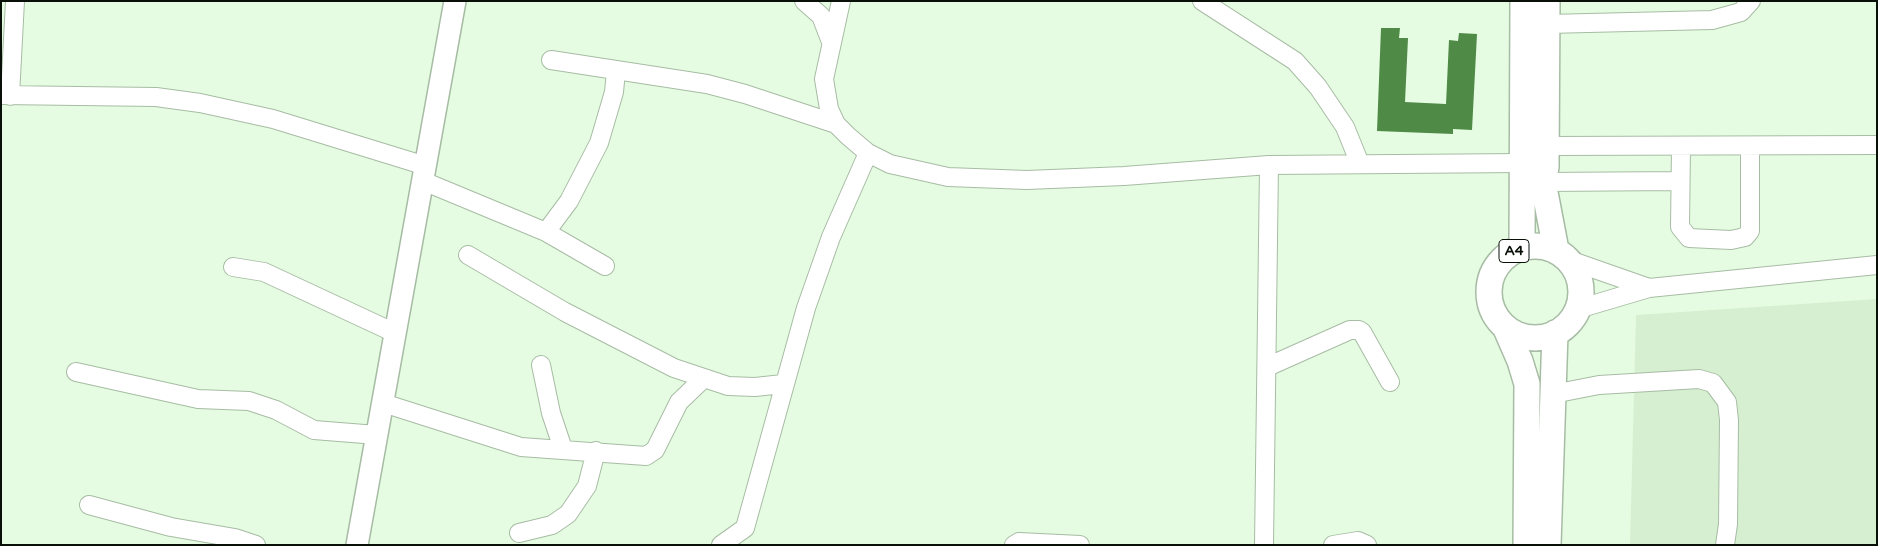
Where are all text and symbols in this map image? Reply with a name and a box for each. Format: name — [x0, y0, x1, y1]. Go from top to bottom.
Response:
road number: A4 — [1499, 240, 1529, 262]

